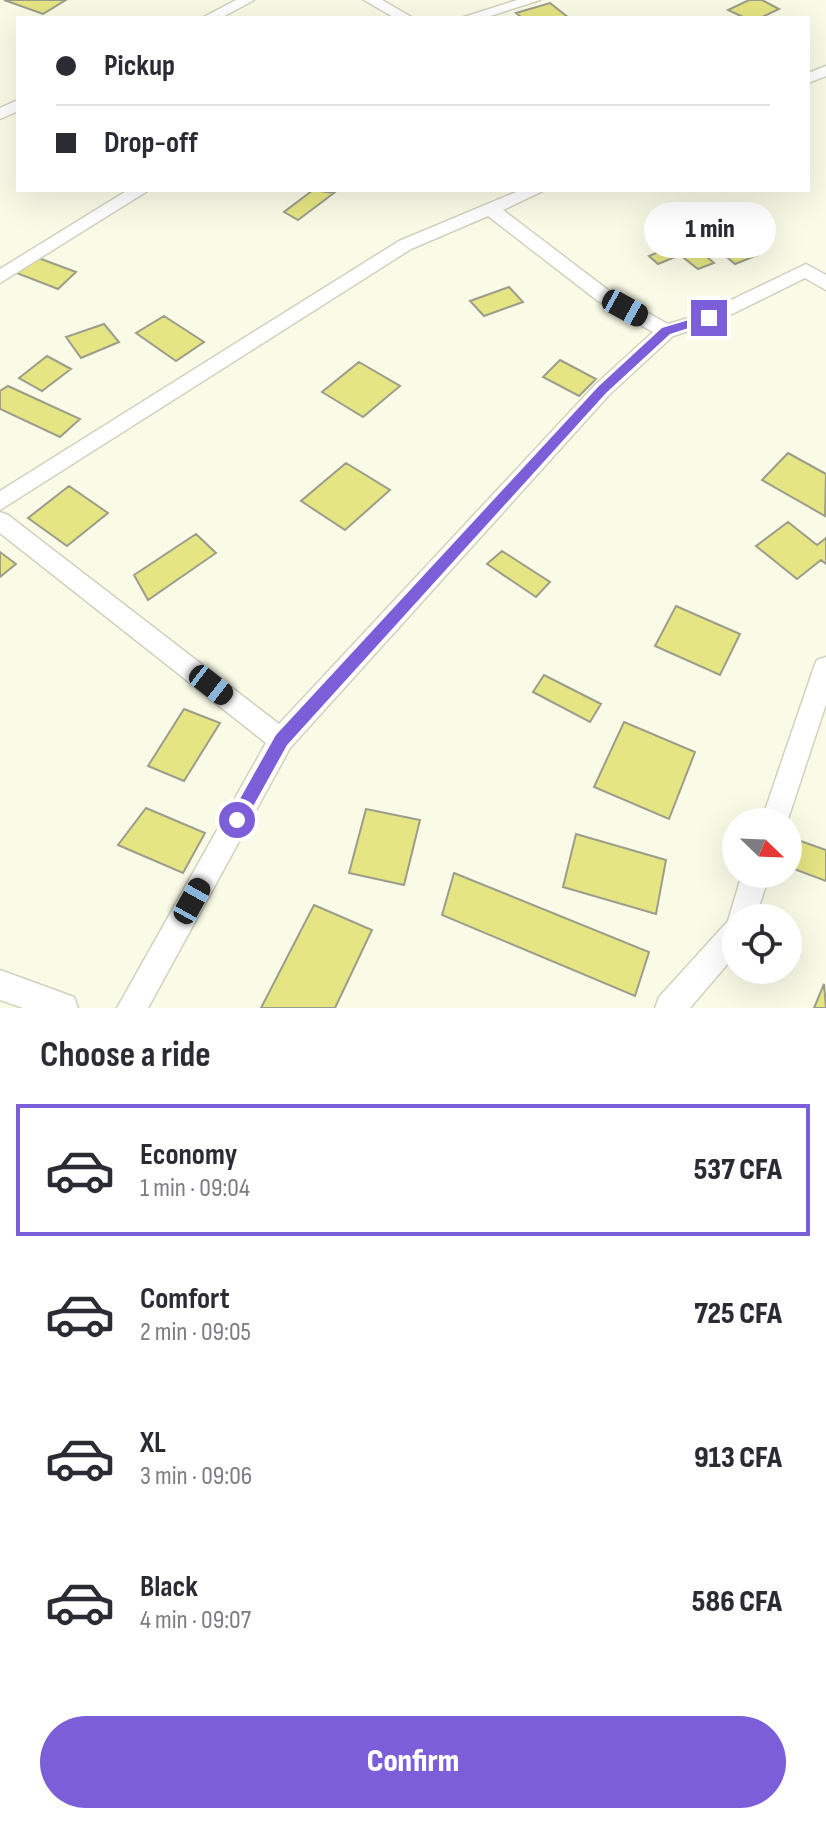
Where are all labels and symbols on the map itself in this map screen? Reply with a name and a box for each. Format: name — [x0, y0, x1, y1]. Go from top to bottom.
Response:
callout: 1 min — [643, 202, 775, 258]
car — [598, 286, 652, 330]
route end — [691, 300, 727, 336]
car — [185, 661, 237, 709]
route start — [219, 802, 255, 838]
north arrow — [722, 808, 802, 888]
car — [170, 874, 214, 928]

